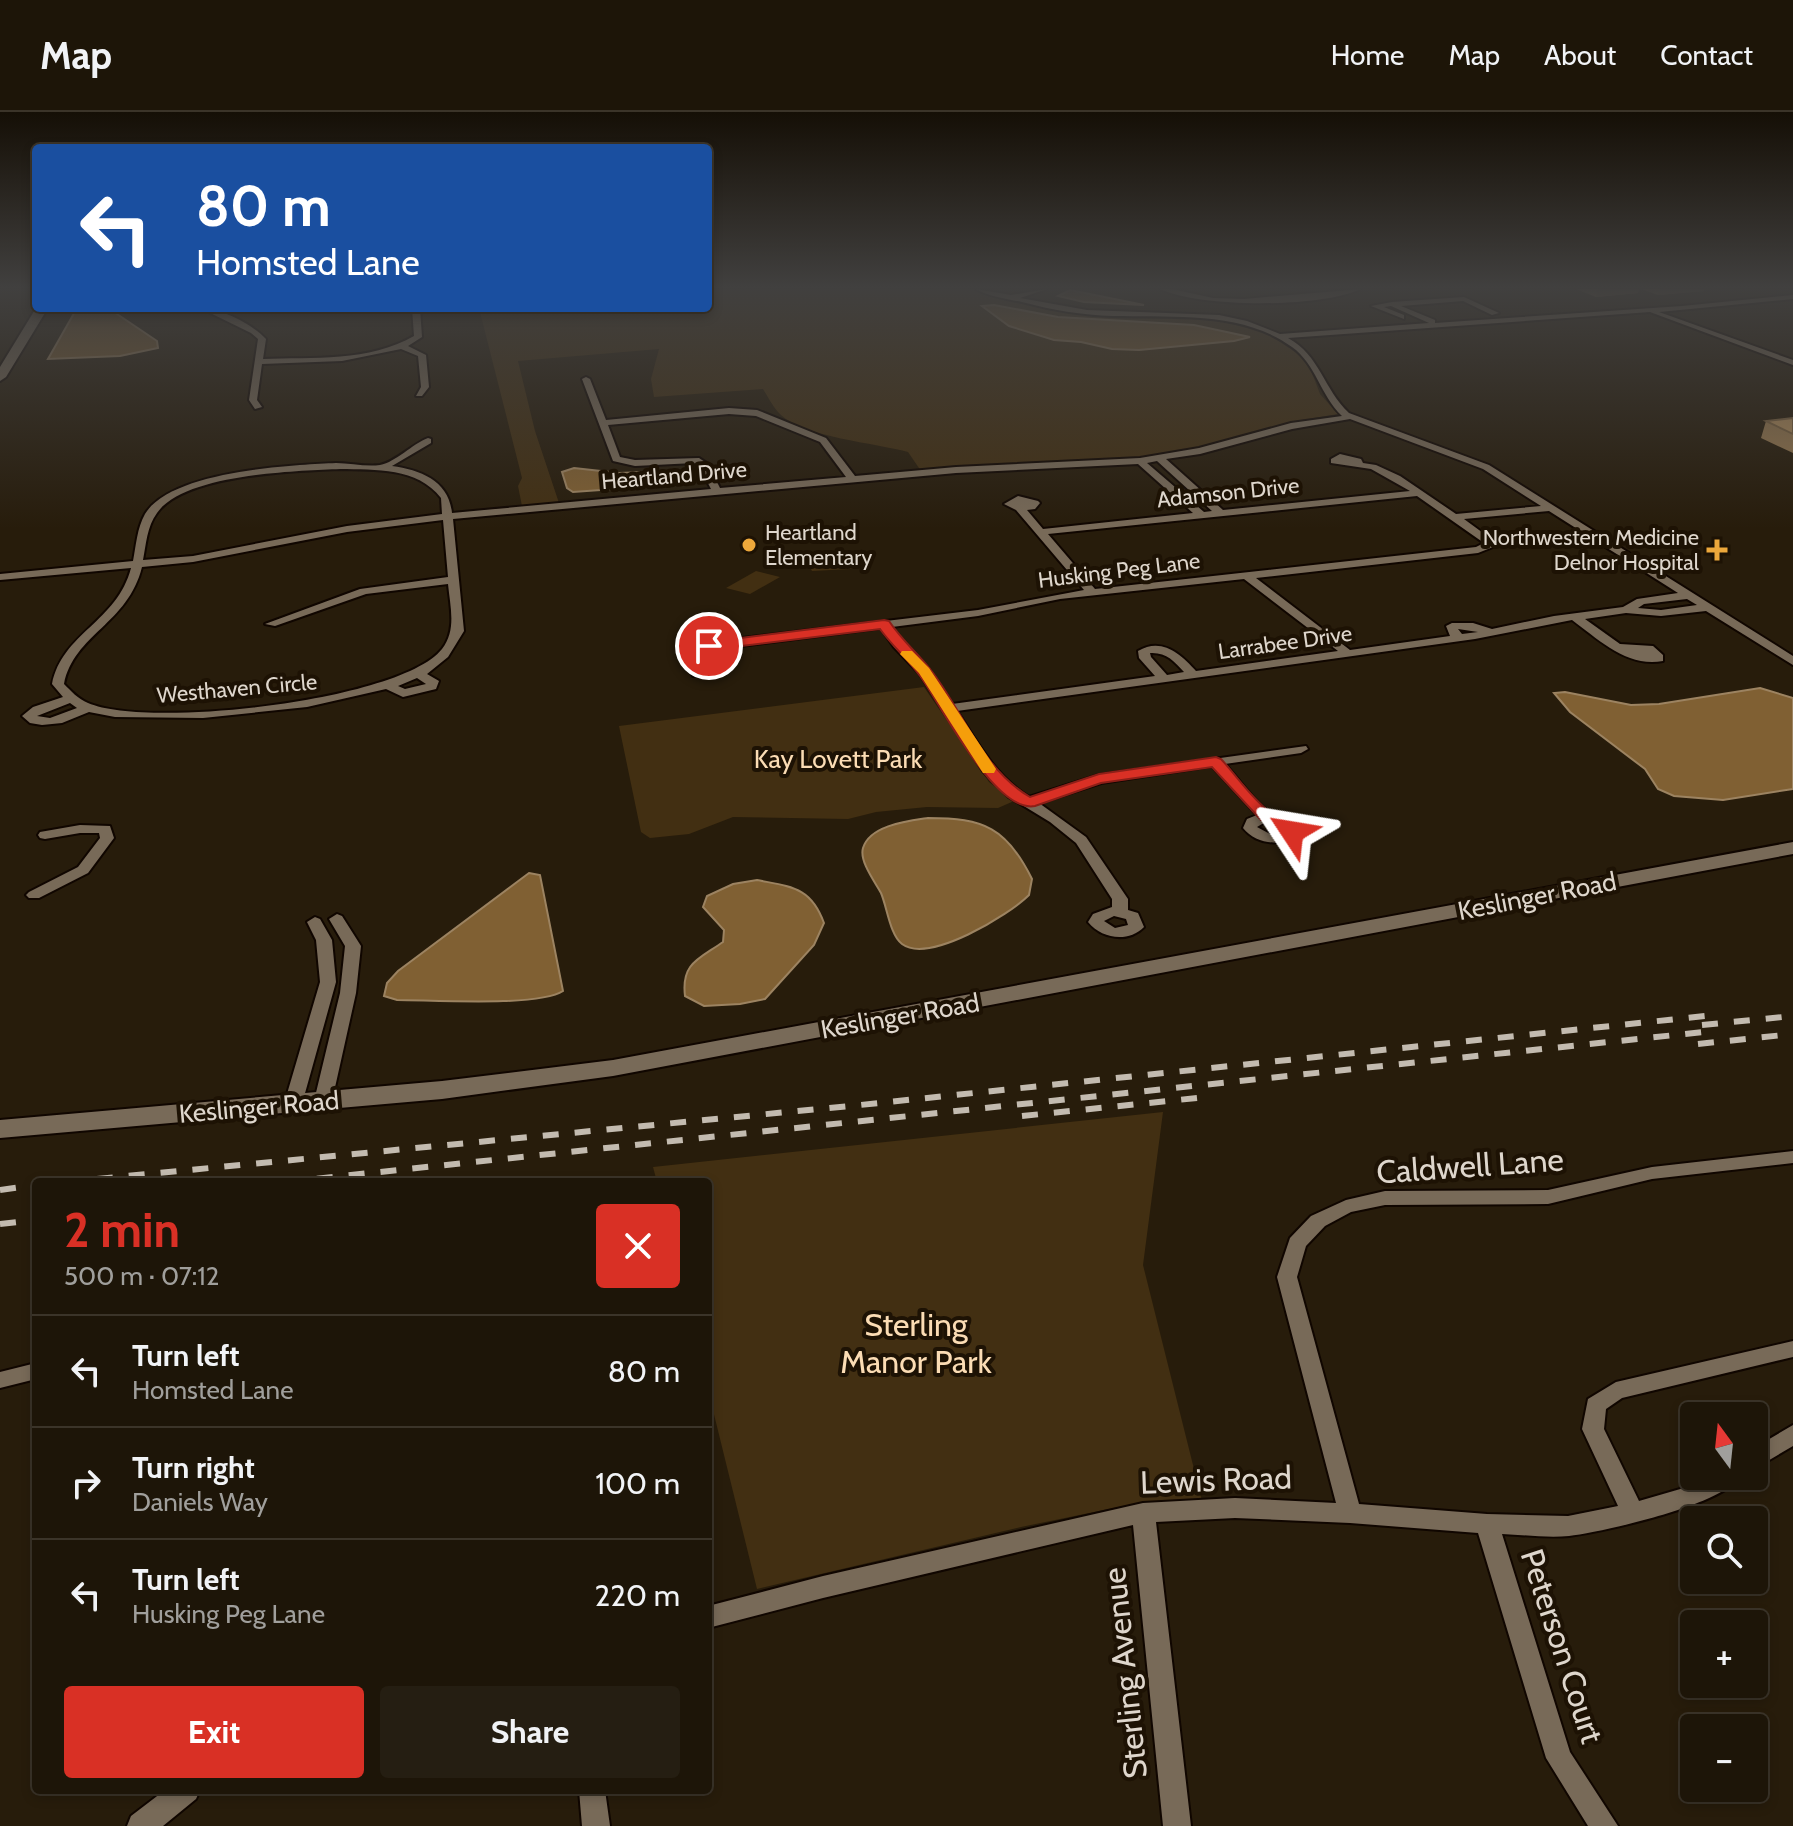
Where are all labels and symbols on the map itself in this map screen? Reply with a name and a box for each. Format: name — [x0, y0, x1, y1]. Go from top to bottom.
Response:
street label: Heartland Drive — [600, 456, 748, 495]
street label: Adamson Drive — [1155, 472, 1301, 513]
place label: Heartland Elementary — [765, 519, 872, 571]
place label: Northwestern Medicine Delnor Hospital — [1483, 524, 1700, 576]
marker: Heartland Elementary — [740, 536, 758, 554]
marker: Northwestern Medicine Delnor Hospital — [1706, 539, 1728, 561]
street label: Husking Peg Lane — [1036, 547, 1202, 594]
pin — [675, 612, 743, 680]
street label: Larrabee Drive — [1216, 620, 1354, 665]
street label: Westhaven Circle — [156, 668, 318, 709]
park label: Kay Lovett Park — [754, 743, 923, 775]
position arrow — [1250, 790, 1334, 874]
street label: Keslinger Road — [1455, 865, 1619, 927]
street label: Keslinger Road — [818, 986, 982, 1046]
street label: Keslinger Road — [178, 1084, 340, 1130]
street label: Caldwell Lane — [1375, 1140, 1565, 1191]
park label: Sterling Manor Park — [840, 1305, 992, 1381]
north arrow — [1680, 1402, 1768, 1490]
street label: Lewis Road — [1139, 1457, 1293, 1502]
street label: Peterson Court — [1513, 1544, 1612, 1748]
street label: Sterling Avenue — [1094, 1565, 1155, 1781]

